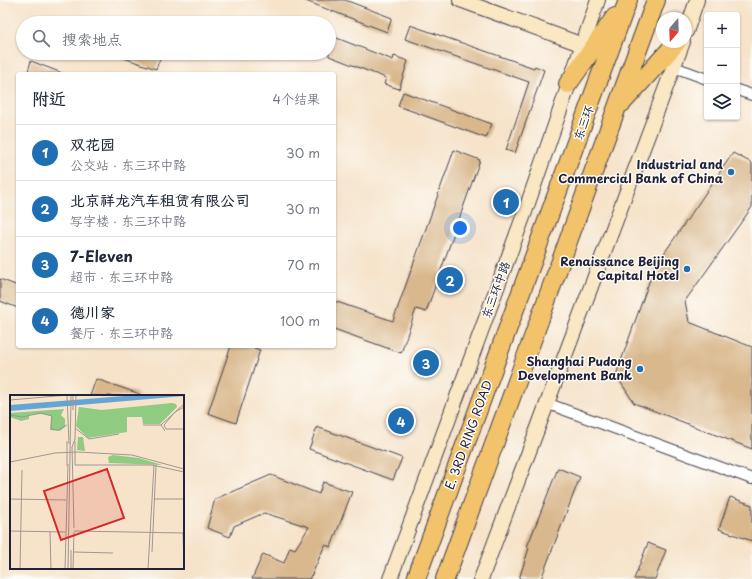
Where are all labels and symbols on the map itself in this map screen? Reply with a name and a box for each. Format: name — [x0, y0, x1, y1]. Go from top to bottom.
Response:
north arrow — [656, 12, 692, 48]
street label: 东三环 — [568, 103, 598, 143]
place label: Industrial and Commercial Bank of China — [558, 155, 724, 187]
marker: Industrial and Commercial Bank of China — [726, 167, 736, 177]
pin: 1 — [493, 187, 519, 217]
your location — [450, 218, 470, 238]
place label: Renaissance Beijing Capital Hotel — [560, 252, 679, 284]
street label: 东三环中路 — [476, 258, 514, 321]
marker: Renaissance Beijing Capital Hotel — [682, 264, 692, 274]
pin: 2 — [437, 265, 463, 295]
pin: 3 — [413, 348, 439, 378]
place label: Shanghai Pudong Development Bank — [517, 352, 632, 384]
marker: Shanghai Pudong Development Bank — [635, 364, 645, 374]
street label: E. 3RD RING ROAD — [440, 377, 496, 492]
inset map — [10, 395, 184, 569]
pin: 4 — [388, 406, 414, 436]

